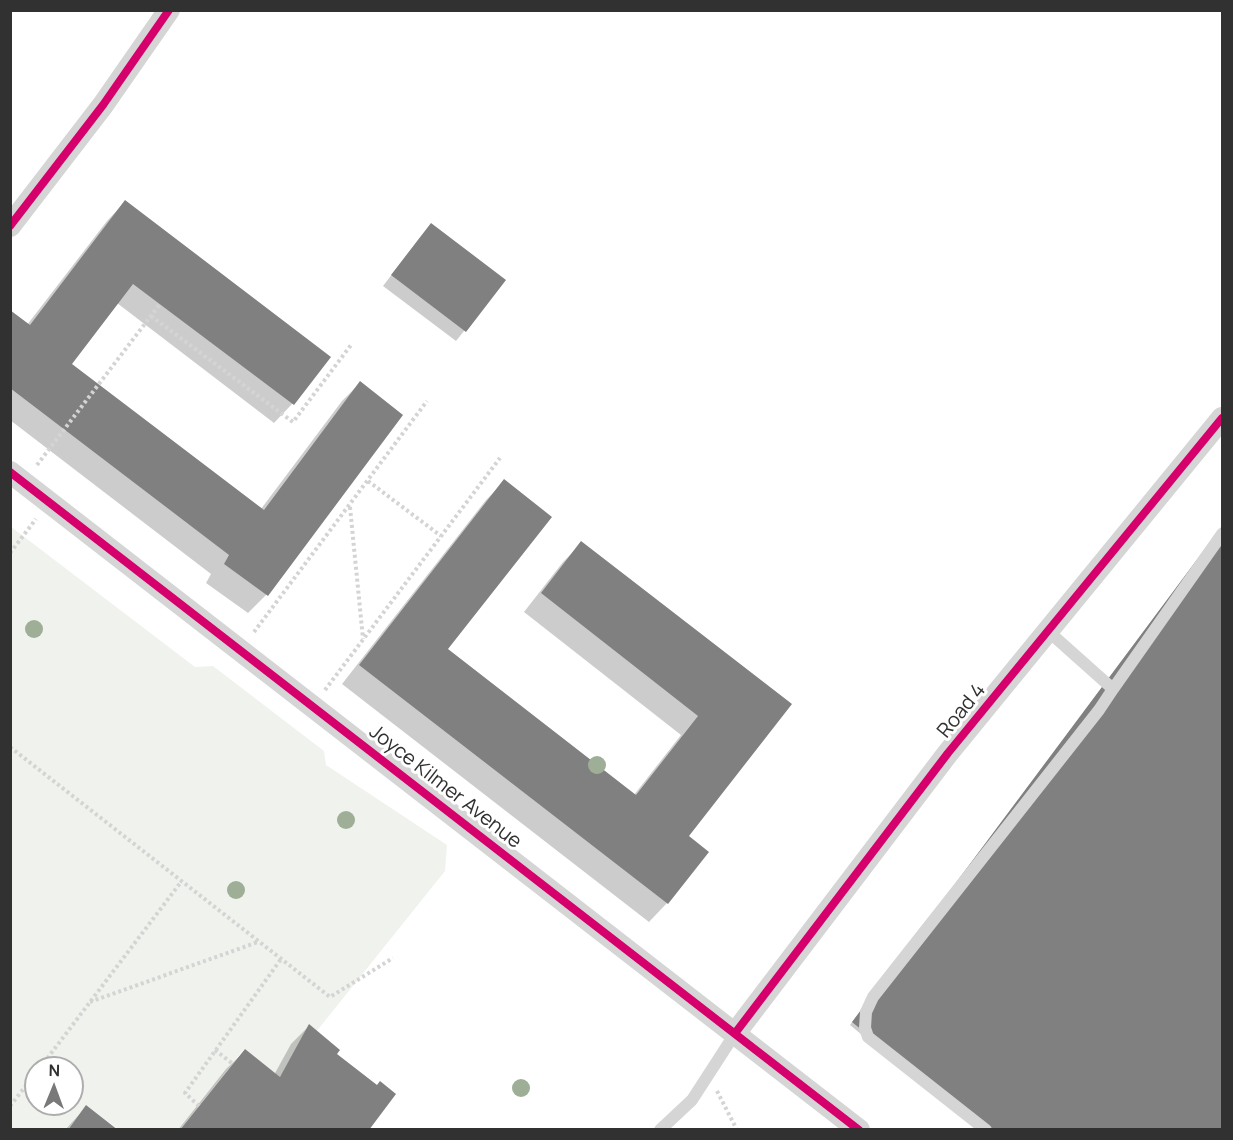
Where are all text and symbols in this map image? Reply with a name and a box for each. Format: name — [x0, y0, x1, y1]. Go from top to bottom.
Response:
street label: Road 4 — [933, 679, 991, 743]
street label: Joyce Kilmer Avenue — [364, 720, 526, 854]
north arrow — [24, 1056, 84, 1116]
text: N — [48, 1059, 60, 1081]

